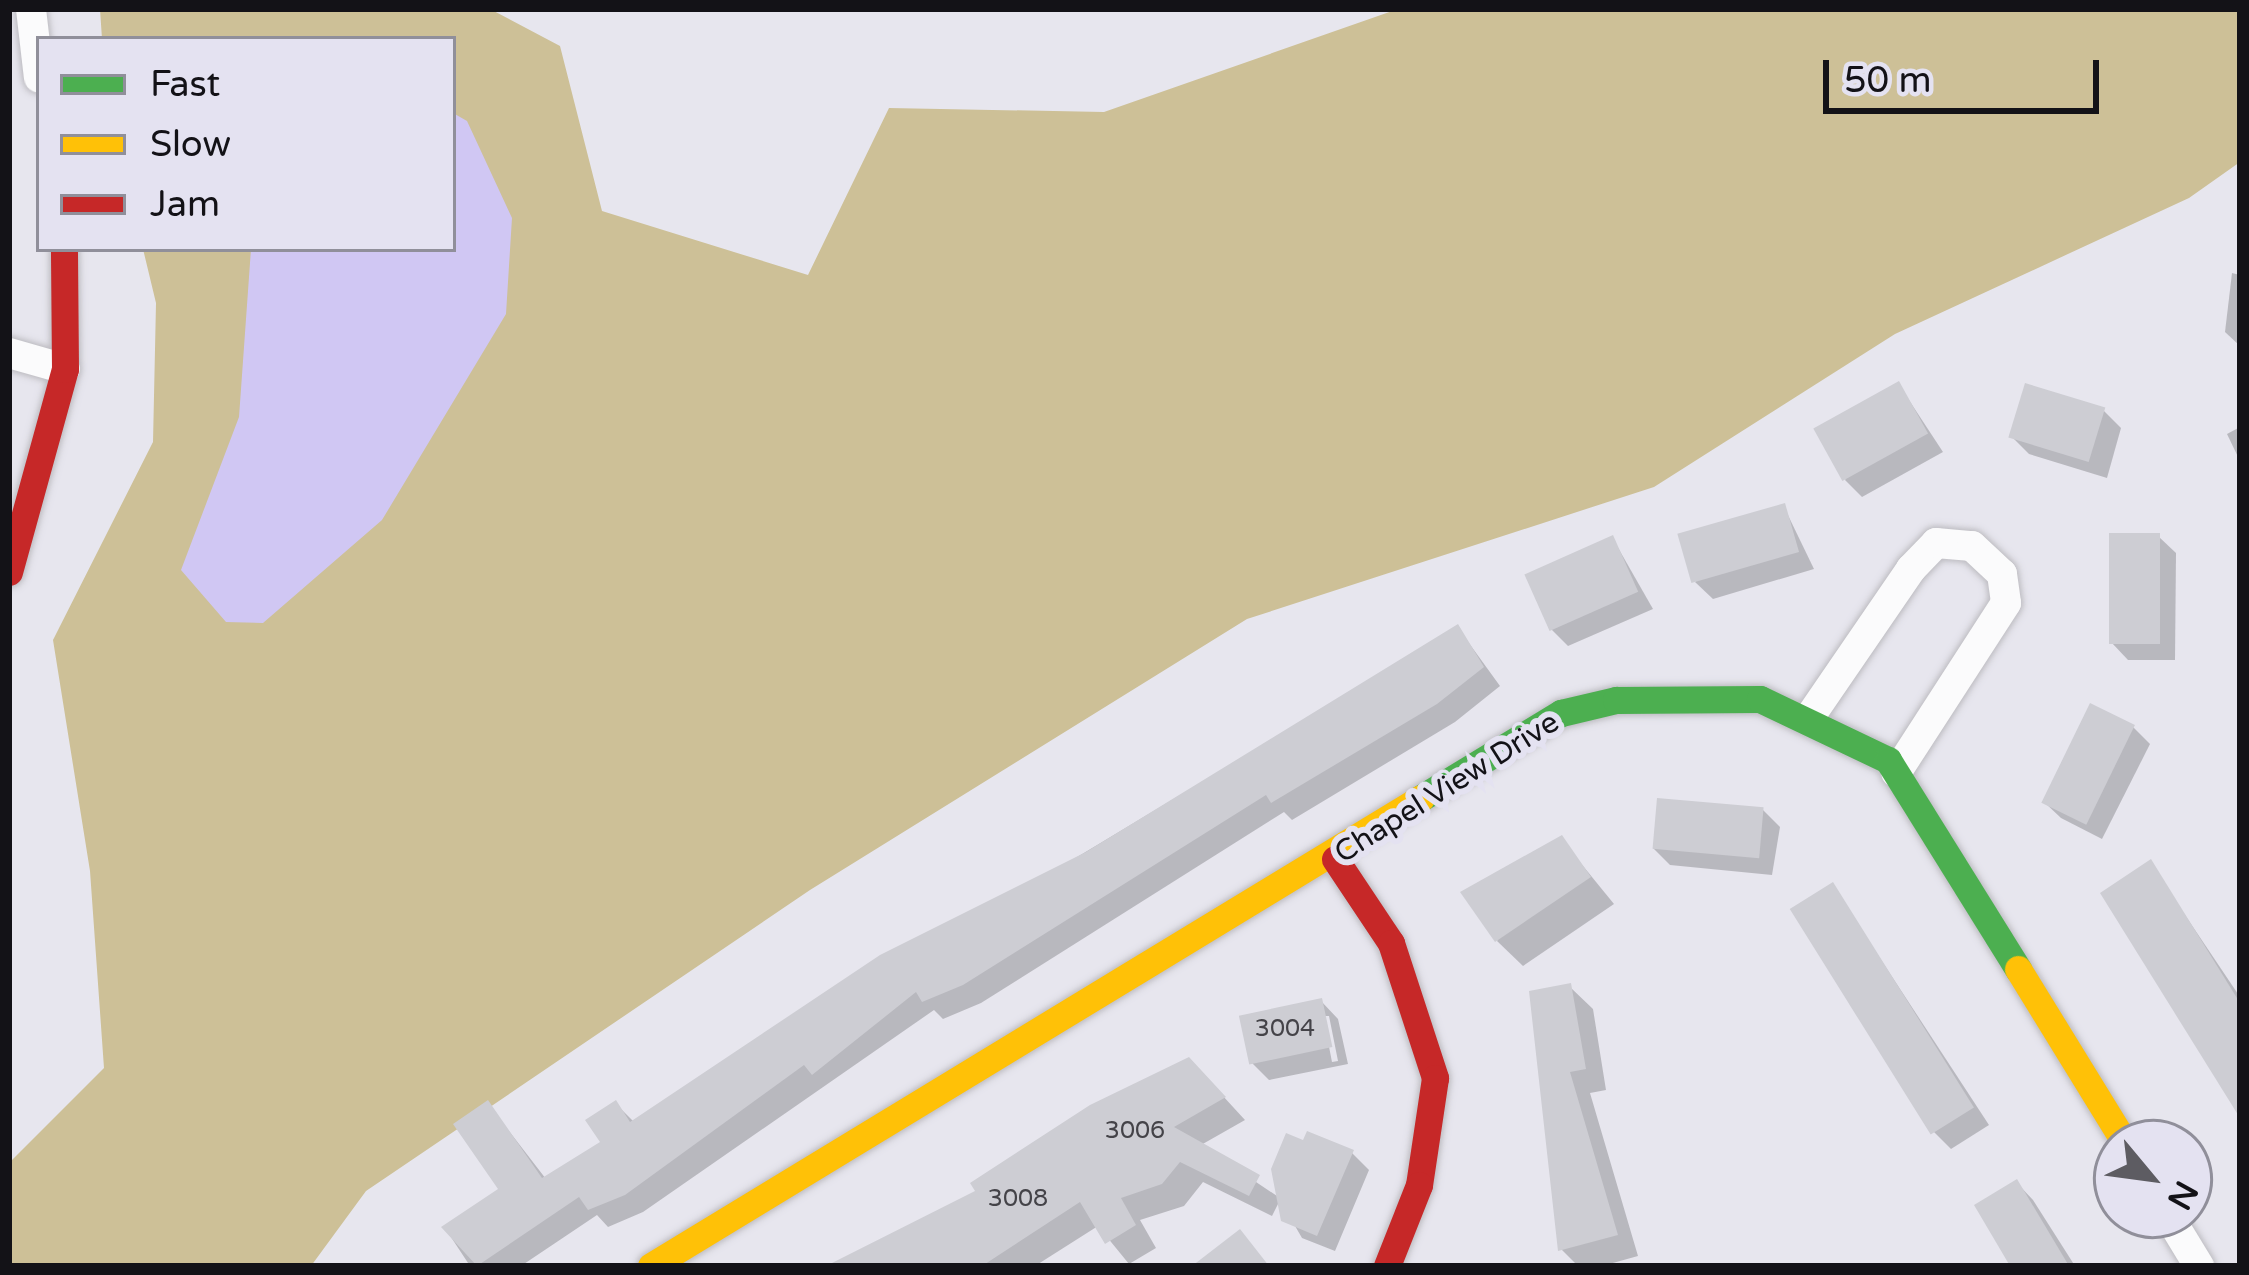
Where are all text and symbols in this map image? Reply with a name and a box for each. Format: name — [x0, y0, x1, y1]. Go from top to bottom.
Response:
legend — [36, 36, 456, 252]
scale bar — [1829, 36, 2105, 110]
text: 50 m — [1844, 59, 1932, 102]
text: Fast — [150, 63, 220, 106]
text: Slow — [150, 123, 231, 166]
text: Jam — [150, 183, 220, 226]
street label: Chapel View Drive — [1328, 705, 1566, 871]
house number: 3004 — [1255, 1015, 1315, 1043]
house number: 3006 — [1105, 1117, 1165, 1145]
north arrow — [2093, 1119, 2213, 1239]
text: N — [2159, 1174, 2206, 1216]
house number: 3008 — [988, 1185, 1048, 1213]

